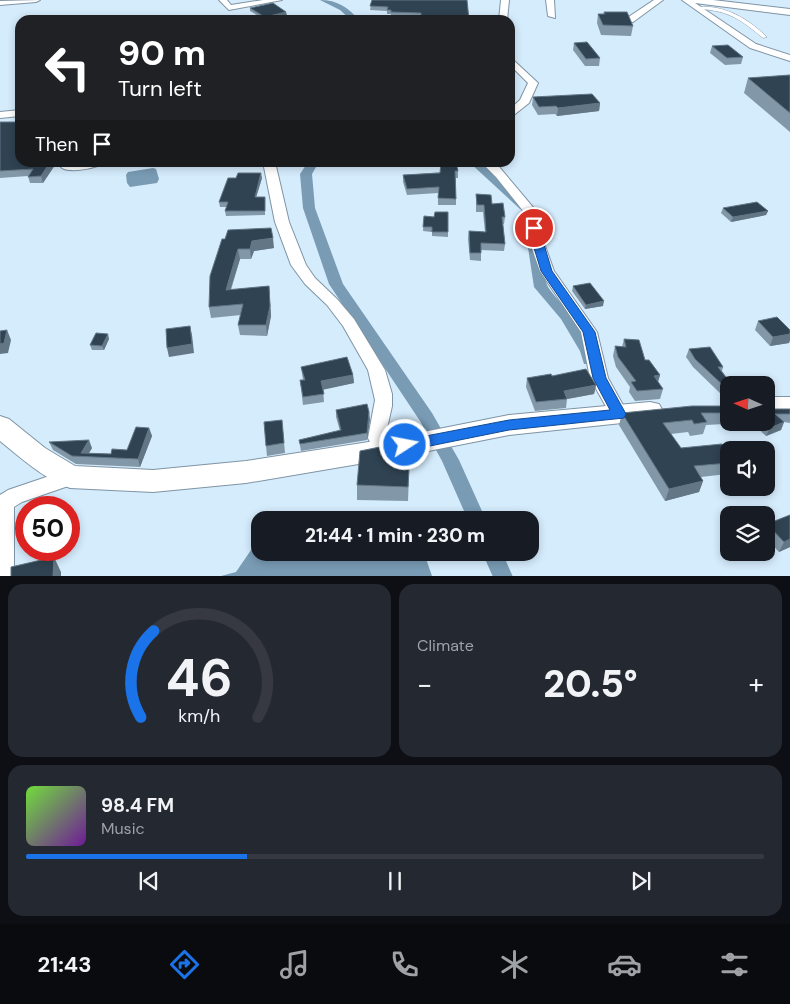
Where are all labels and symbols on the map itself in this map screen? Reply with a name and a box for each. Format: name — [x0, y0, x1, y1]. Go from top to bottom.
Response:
pin — [513, 207, 555, 249]
north arrow — [720, 376, 775, 431]
position arrow — [378, 418, 430, 470]
speed limit sign: 50 — [15, 496, 80, 561]

